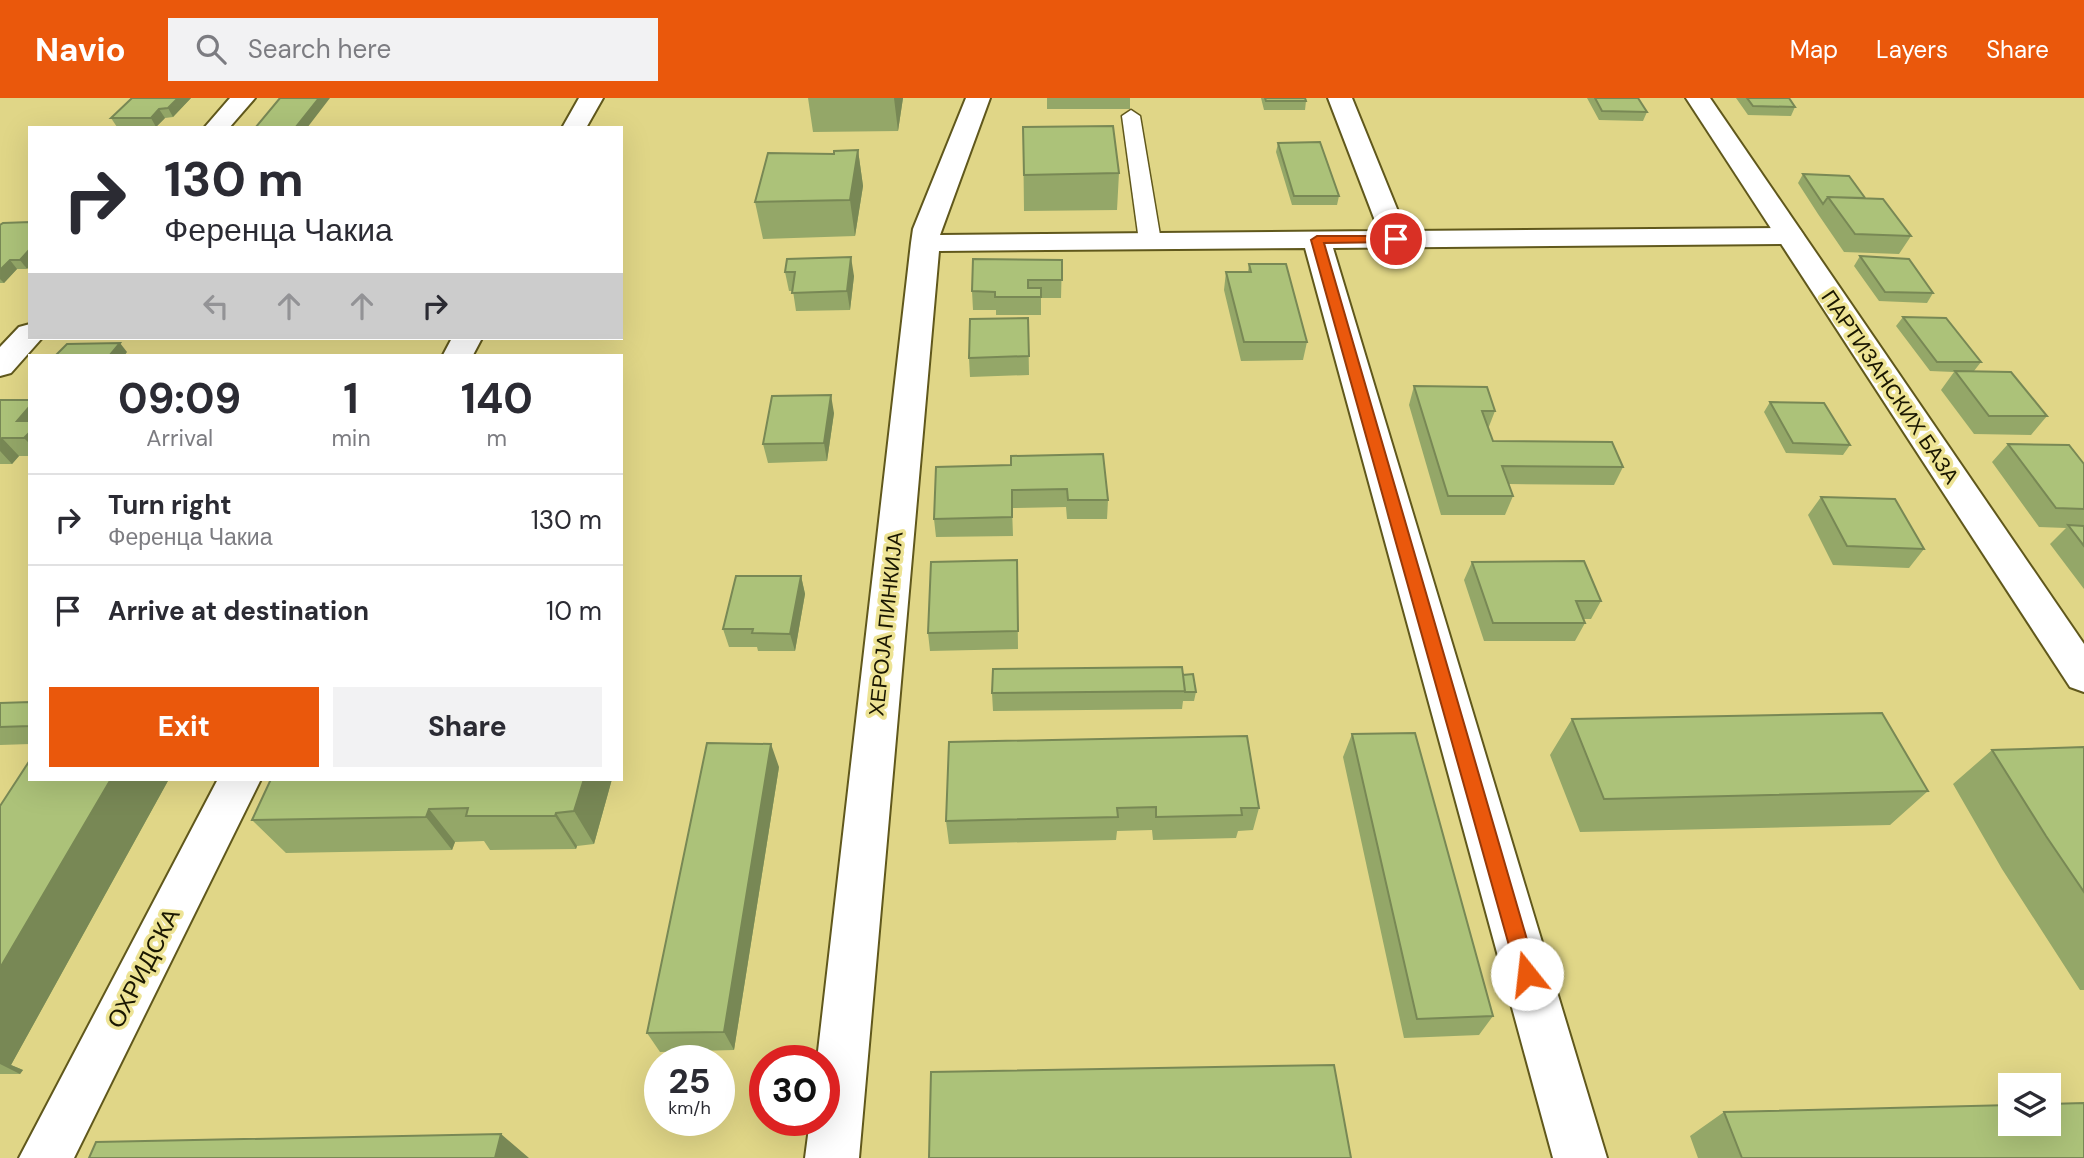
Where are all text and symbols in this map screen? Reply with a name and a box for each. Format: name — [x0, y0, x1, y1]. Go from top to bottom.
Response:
search box — [168, 18, 658, 81]
text: Navio — [35, 28, 126, 71]
icon: search — [192, 30, 230, 68]
text: Search here — [248, 32, 391, 66]
text: Map — [1790, 34, 1838, 65]
text: Layers — [1876, 34, 1948, 65]
text: Share — [1986, 34, 2049, 65]
text: 130 m — [164, 147, 304, 211]
icon: right — [49, 154, 140, 245]
text: Ференца Чакиа — [164, 209, 393, 251]
pin — [1366, 209, 1426, 269]
icon: arrive — [1377, 220, 1415, 258]
street label: ПАРТИЗАНСКИХ БАЗА — [1815, 285, 1965, 489]
icon: left — [197, 287, 235, 325]
icon: ahead — [270, 287, 308, 325]
icon: ahead — [343, 287, 381, 325]
icon: right — [416, 287, 454, 325]
text: 09:09 — [118, 371, 241, 426]
text: 1 — [343, 371, 359, 426]
text: 140 — [461, 371, 533, 426]
text: Arrival — [146, 423, 213, 453]
text: min — [331, 423, 371, 453]
text: m — [487, 423, 507, 453]
text: Turn right — [108, 488, 232, 522]
icon: right — [49, 501, 87, 539]
text: 130 m — [531, 503, 602, 537]
text: Ференца Чакиа — [108, 522, 272, 552]
street label: ХЕРОЈА ПИНКИЈА — [862, 530, 910, 718]
icon: arrive — [49, 592, 87, 630]
text: Arrive at destination — [108, 594, 369, 628]
text: 10 m — [546, 594, 602, 628]
button: Exit — [49, 687, 319, 767]
button: Share — [333, 687, 602, 767]
street label: ОХРИДСКА — [100, 903, 186, 1033]
position arrow — [1490, 937, 1564, 1011]
speed limit sign: 30 — [749, 1045, 840, 1136]
text: 25 — [669, 1058, 710, 1104]
map controls — [1998, 1073, 2061, 1136]
button: layers — [1998, 1073, 2061, 1136]
text: km/h — [668, 1096, 711, 1120]

